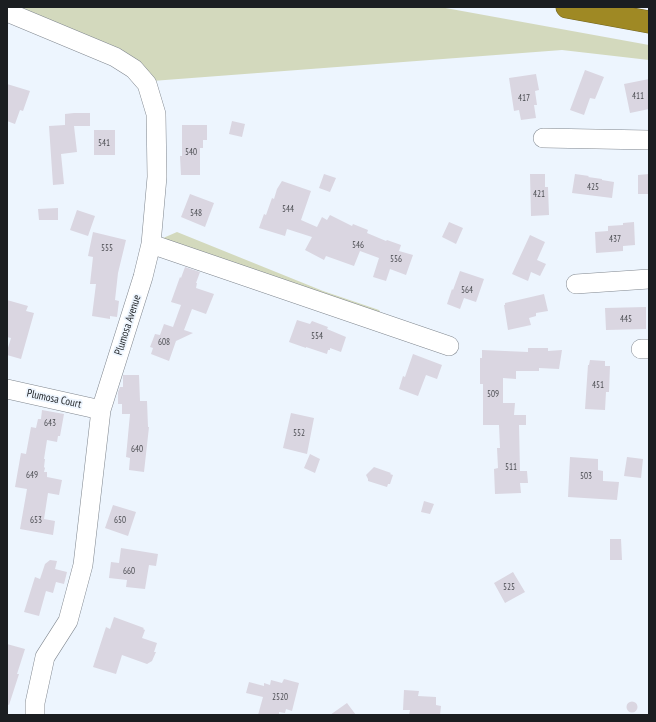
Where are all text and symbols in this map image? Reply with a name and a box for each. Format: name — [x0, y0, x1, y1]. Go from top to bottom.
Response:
house number: 411 — [632, 91, 644, 101]
house number: 417 — [518, 93, 530, 103]
house number: 541 — [98, 138, 110, 148]
house number: 540 — [185, 147, 197, 157]
house number: 425 — [587, 182, 599, 192]
house number: 421 — [533, 189, 545, 199]
house number: 544 — [282, 204, 294, 214]
house number: 548 — [190, 208, 202, 218]
house number: 437 — [609, 234, 621, 244]
house number: 546 — [352, 240, 364, 250]
house number: 555 — [101, 243, 113, 253]
house number: 556 — [390, 254, 402, 264]
house number: 564 — [461, 285, 473, 295]
street label: Plumosa Avenue — [112, 293, 144, 357]
house number: 445 — [620, 314, 632, 324]
house number: 554 — [311, 331, 323, 341]
house number: 608 — [158, 337, 170, 347]
house number: 451 — [592, 380, 604, 390]
street label: Plumosa Court — [26, 387, 82, 411]
house number: 509 — [487, 389, 499, 399]
house number: 643 — [44, 418, 56, 428]
house number: 552 — [293, 428, 305, 438]
house number: 640 — [131, 444, 143, 454]
house number: 511 — [505, 462, 517, 472]
house number: 649 — [26, 470, 38, 480]
house number: 503 — [580, 471, 592, 481]
house number: 653 — [30, 515, 42, 525]
house number: 650 — [114, 515, 126, 525]
house number: 660 — [123, 566, 135, 576]
house number: 525 — [503, 582, 515, 592]
house number: 2520 — [272, 692, 288, 702]

